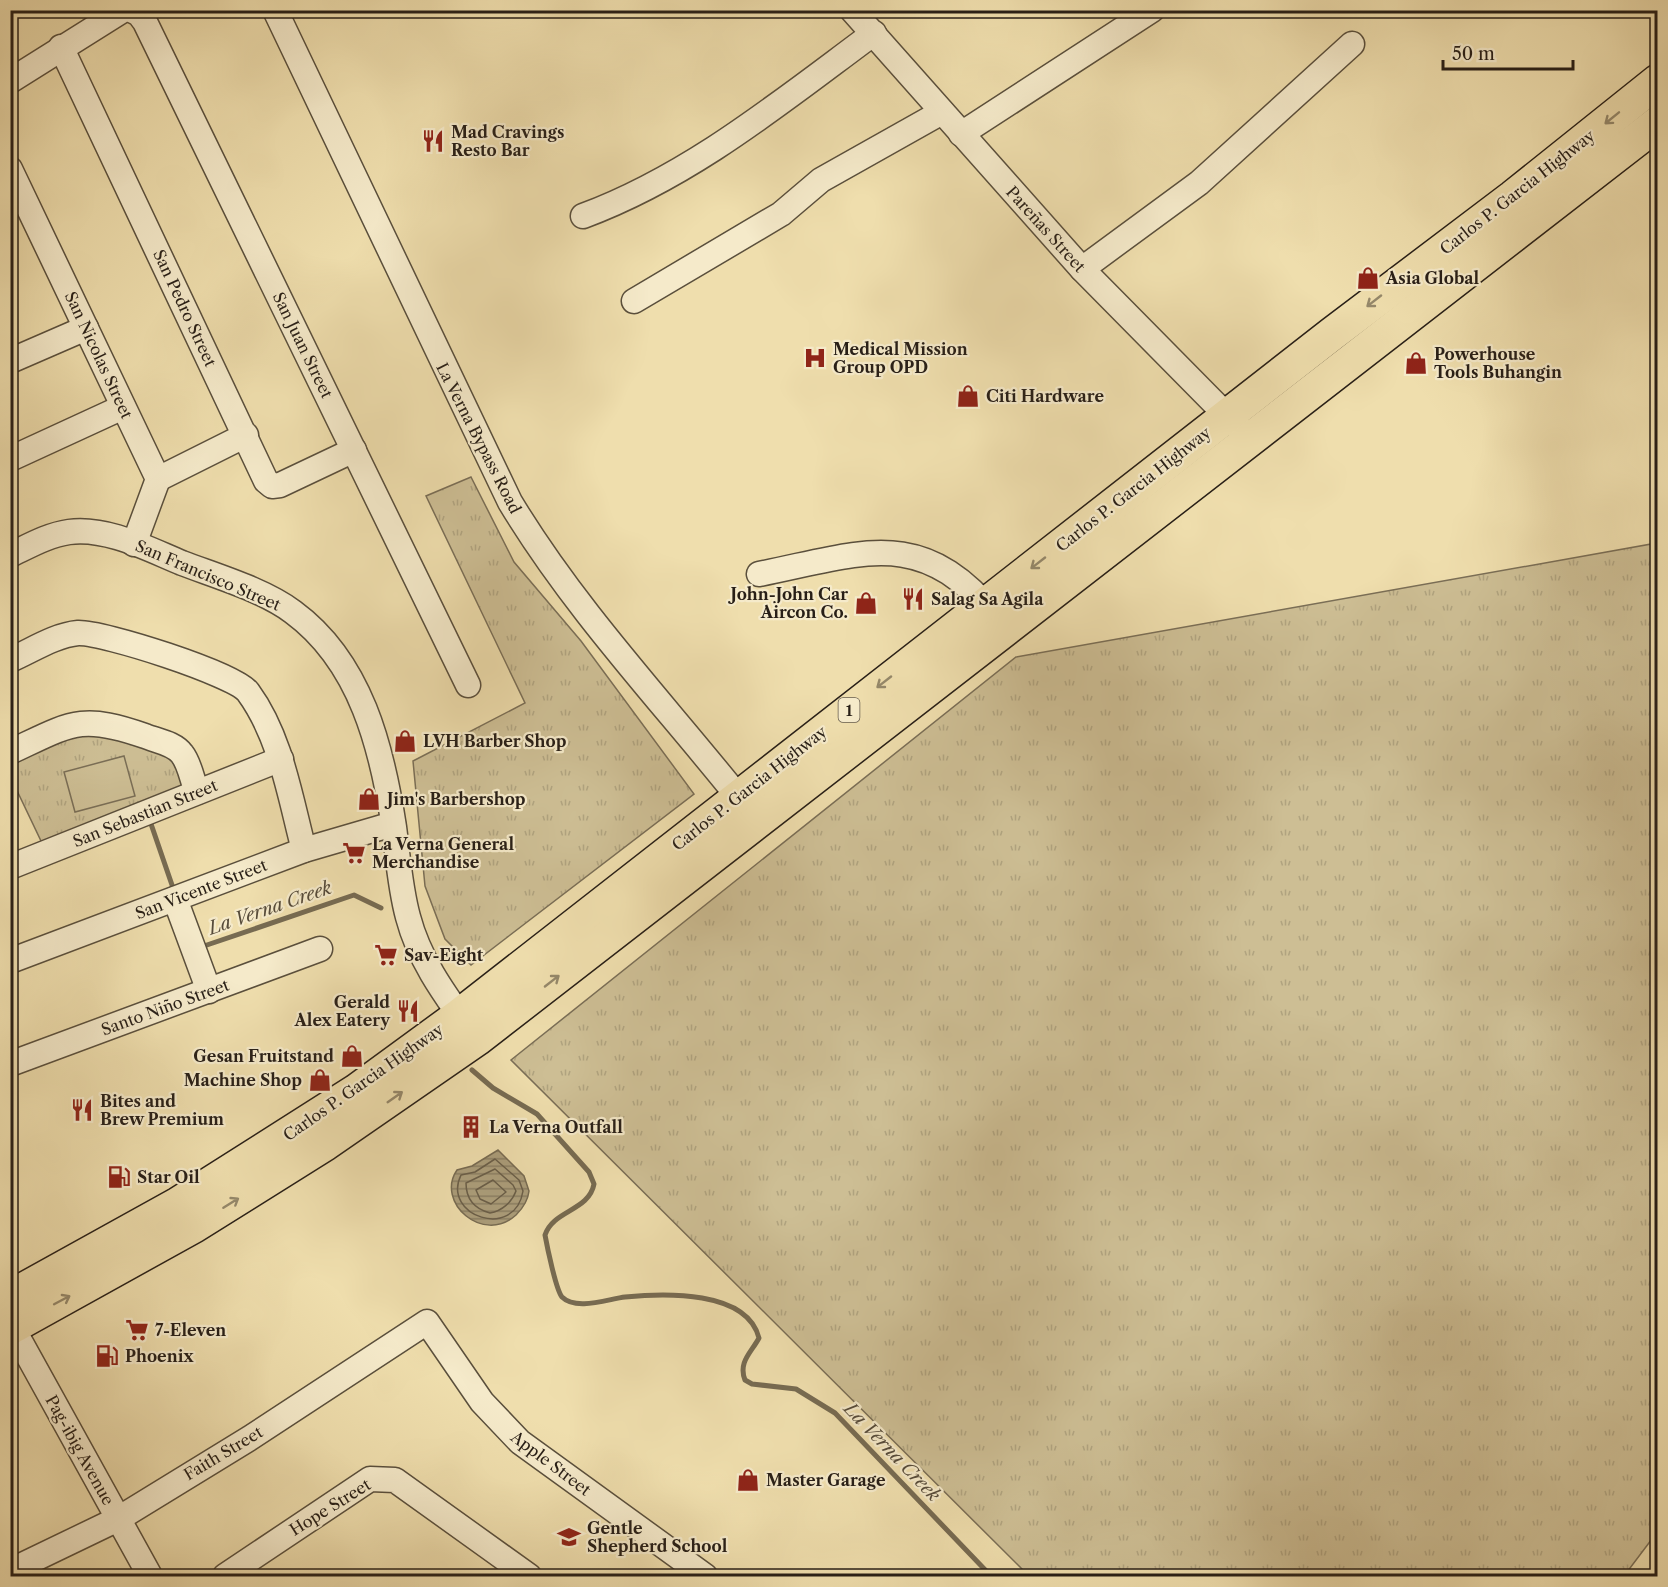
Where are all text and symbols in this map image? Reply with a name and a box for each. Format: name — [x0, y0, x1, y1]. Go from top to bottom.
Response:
scale bar — [1443, 33, 1574, 71]
text: 50 m — [1452, 43, 1495, 65]
one-way arrow — [1604, 111, 1620, 124]
place label: Mad Cravings Resto Bar — [451, 122, 564, 160]
street label: Carlos P. Garcia Highway — [1436, 125, 1599, 259]
restaurant icon: Mad Cravings Resto Bar — [420, 128, 446, 154]
street label: Pareñas Street — [1002, 182, 1090, 276]
street label: San Pedro Street — [149, 246, 221, 370]
shop icon: Asia Global — [1355, 265, 1381, 291]
place label: Asia Global — [1385, 268, 1480, 288]
street label: San Nicolas Street — [61, 288, 137, 422]
street label: San Juan Street — [269, 289, 337, 402]
one-way arrow — [1367, 295, 1383, 308]
place label: Medical Mission Group OPD — [833, 339, 968, 377]
place label: Powerhouse Tools Buhangin — [1434, 344, 1562, 382]
hospital icon: Medical Mission Group OPD — [802, 345, 828, 371]
shop icon: Powerhouse Tools Buhangin — [1403, 350, 1429, 376]
street label: La Verna Bypass Road — [432, 359, 526, 517]
shop icon: Citi Hardware — [955, 383, 981, 409]
place label: Citi Hardware — [986, 386, 1104, 406]
street label: Carlos P. Garcia Highway — [1052, 422, 1215, 556]
street label: San Francisco Street — [132, 535, 284, 615]
one-way arrow — [1030, 556, 1046, 569]
place label: John-John Car Aircon Co. — [728, 584, 848, 622]
restaurant icon: Salag Sa Agila — [900, 586, 926, 612]
place label: Salag Sa Agila — [931, 589, 1044, 609]
shop icon: John-John Car Aircon Co. — [853, 590, 879, 616]
one-way arrow — [877, 676, 893, 689]
road number: 1 — [838, 698, 860, 722]
street label: Carlos P. Garcia Highway — [668, 721, 831, 855]
shop icon: LVH Barber Shop — [392, 728, 418, 754]
place label: LVH Barber Shop — [423, 731, 567, 751]
street label: San Sebastian Street — [70, 775, 221, 851]
shop icon: Jim's Barbershop — [356, 786, 382, 812]
place label: Jim's Barbershop — [384, 789, 526, 809]
place label: La Verna General Merchandise — [372, 834, 514, 872]
supermarket icon: La Verna General Merchandise — [341, 840, 367, 866]
street label: San Vicente Street — [132, 855, 270, 923]
water label: La Verna Creek — [204, 876, 335, 940]
supermarket icon: Sav-Eight — [373, 942, 399, 968]
place label: Sav-Eight — [404, 945, 484, 965]
street label: Santo Niño Street — [98, 974, 232, 1039]
one-way arrow — [543, 975, 559, 988]
place label: Gerald Alex Eatery — [293, 992, 391, 1030]
restaurant icon: Gerald Alex Eatery — [395, 998, 421, 1024]
street label: Carlos P. Garcia Highway — [279, 1018, 448, 1145]
shop icon: Gesan Fruitstand — [339, 1043, 365, 1069]
place label: Gesan Fruitstand — [193, 1046, 334, 1066]
shop icon: Machine Shop — [307, 1067, 333, 1093]
place label: Machine Shop — [184, 1070, 302, 1090]
place label: Bites and Brew Premium — [100, 1091, 224, 1129]
one-way arrow — [386, 1091, 402, 1103]
restaurant icon: Bites and Brew Premium — [69, 1097, 95, 1123]
building icon: La Verna Outfall — [458, 1114, 484, 1140]
place label: La Verna Outfall — [489, 1117, 623, 1137]
fuel station icon: Star Oil — [106, 1164, 132, 1190]
place label: Star Oil — [137, 1167, 200, 1187]
one-way arrow — [222, 1196, 239, 1208]
one-way arrow — [53, 1294, 70, 1306]
supermarket icon: 7-Eleven — [124, 1317, 150, 1343]
place label: 7-Eleven — [155, 1320, 226, 1340]
fuel station icon: Phoenix — [94, 1343, 120, 1369]
place label: Phoenix — [125, 1346, 194, 1366]
street label: Pag-ibig Avenue — [41, 1391, 119, 1509]
water label: La Verna Creek — [838, 1397, 945, 1506]
street label: Faith Street — [180, 1421, 266, 1484]
street label: Apple Street — [506, 1426, 595, 1500]
shop icon: Master Garage — [735, 1467, 761, 1493]
place label: Master Garage — [766, 1470, 886, 1490]
street label: Hope Street — [286, 1474, 374, 1540]
place label: Gentle Shepherd School — [587, 1518, 728, 1556]
school or university icon: Gentle Shepherd School — [556, 1524, 582, 1550]

